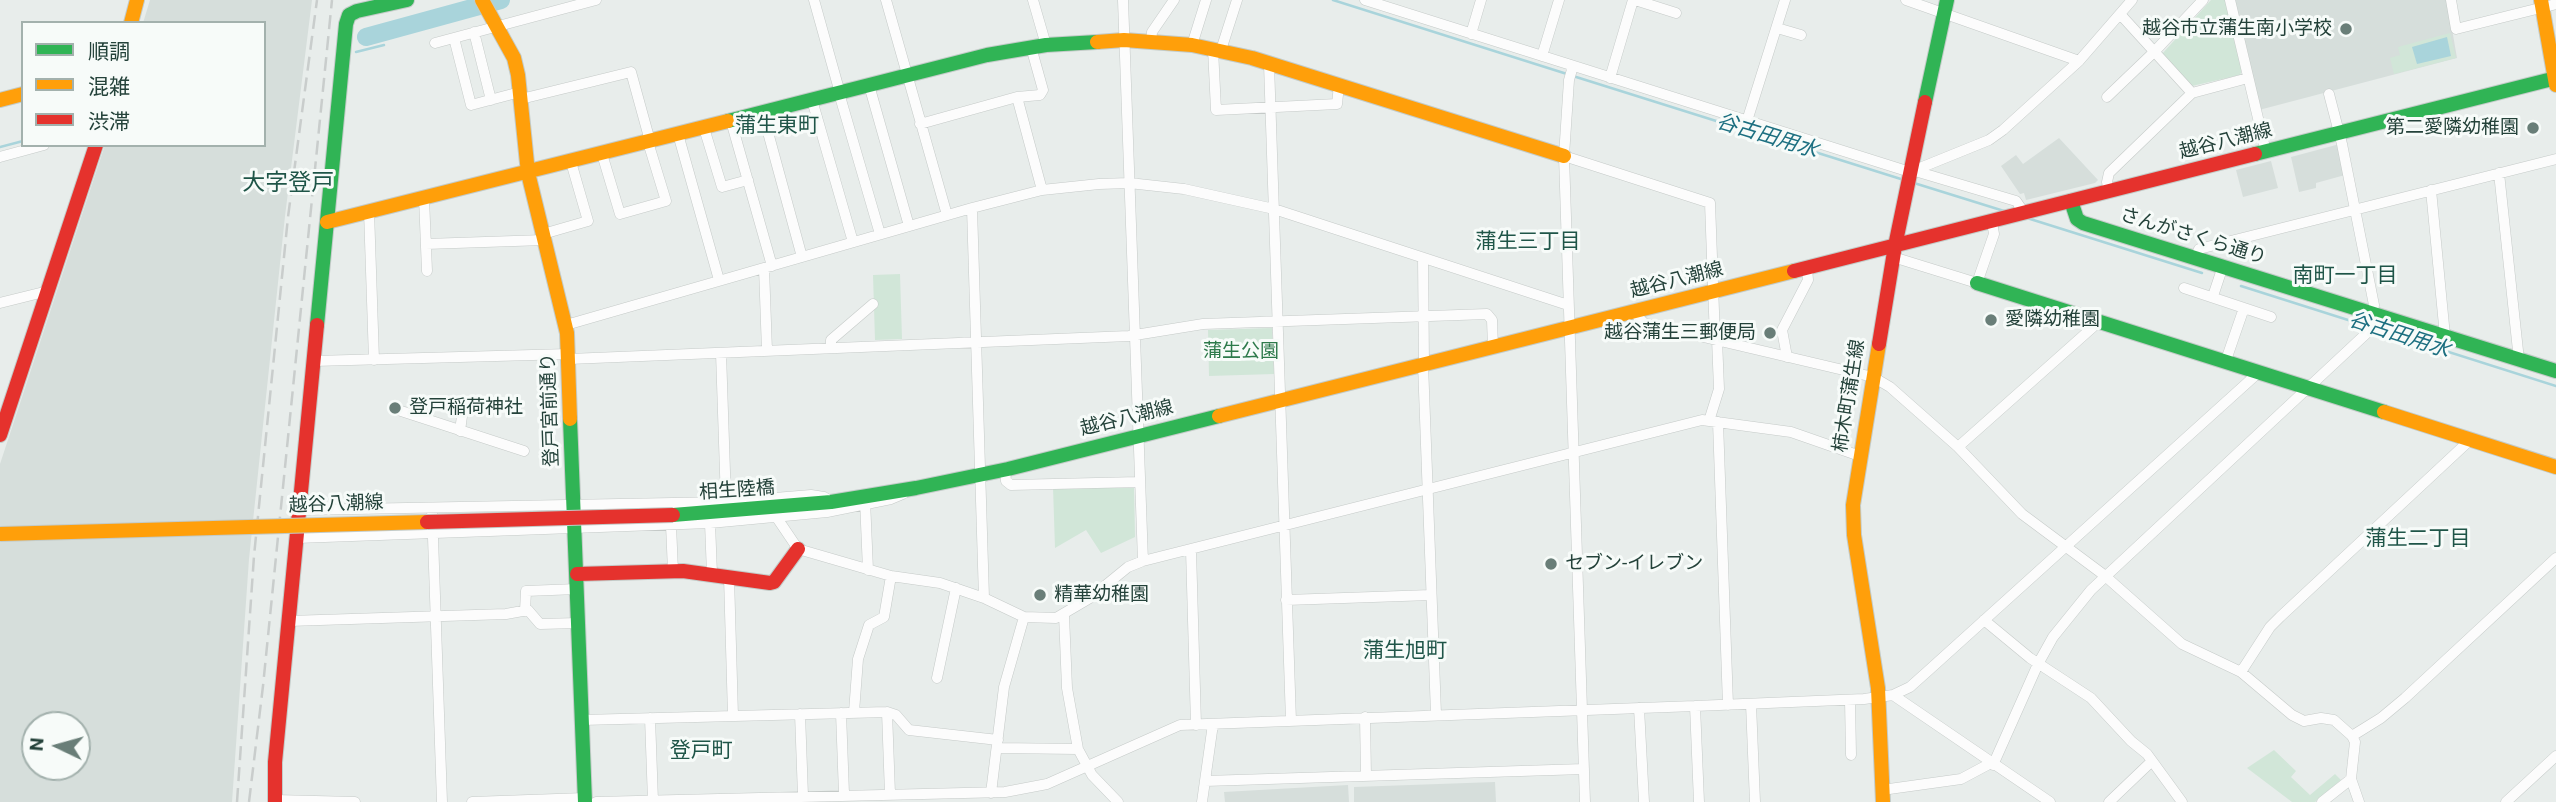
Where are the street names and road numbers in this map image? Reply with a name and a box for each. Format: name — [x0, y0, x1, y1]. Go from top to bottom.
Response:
street label: 越谷八潮線 — [2177, 119, 2275, 165]
street label: さんがさくら通り — [2117, 204, 2269, 270]
street label: 越谷八潮線 — [1628, 258, 1726, 304]
street label: 柿木町蒲生線 — [1830, 338, 1870, 454]
street label: 登戸宮前通り — [538, 353, 564, 467]
street label: 越谷八潮線 — [1078, 396, 1176, 442]
street label: 相生陸橋 — [698, 477, 776, 505]
street label: 越谷八潮線 — [288, 492, 384, 518]

